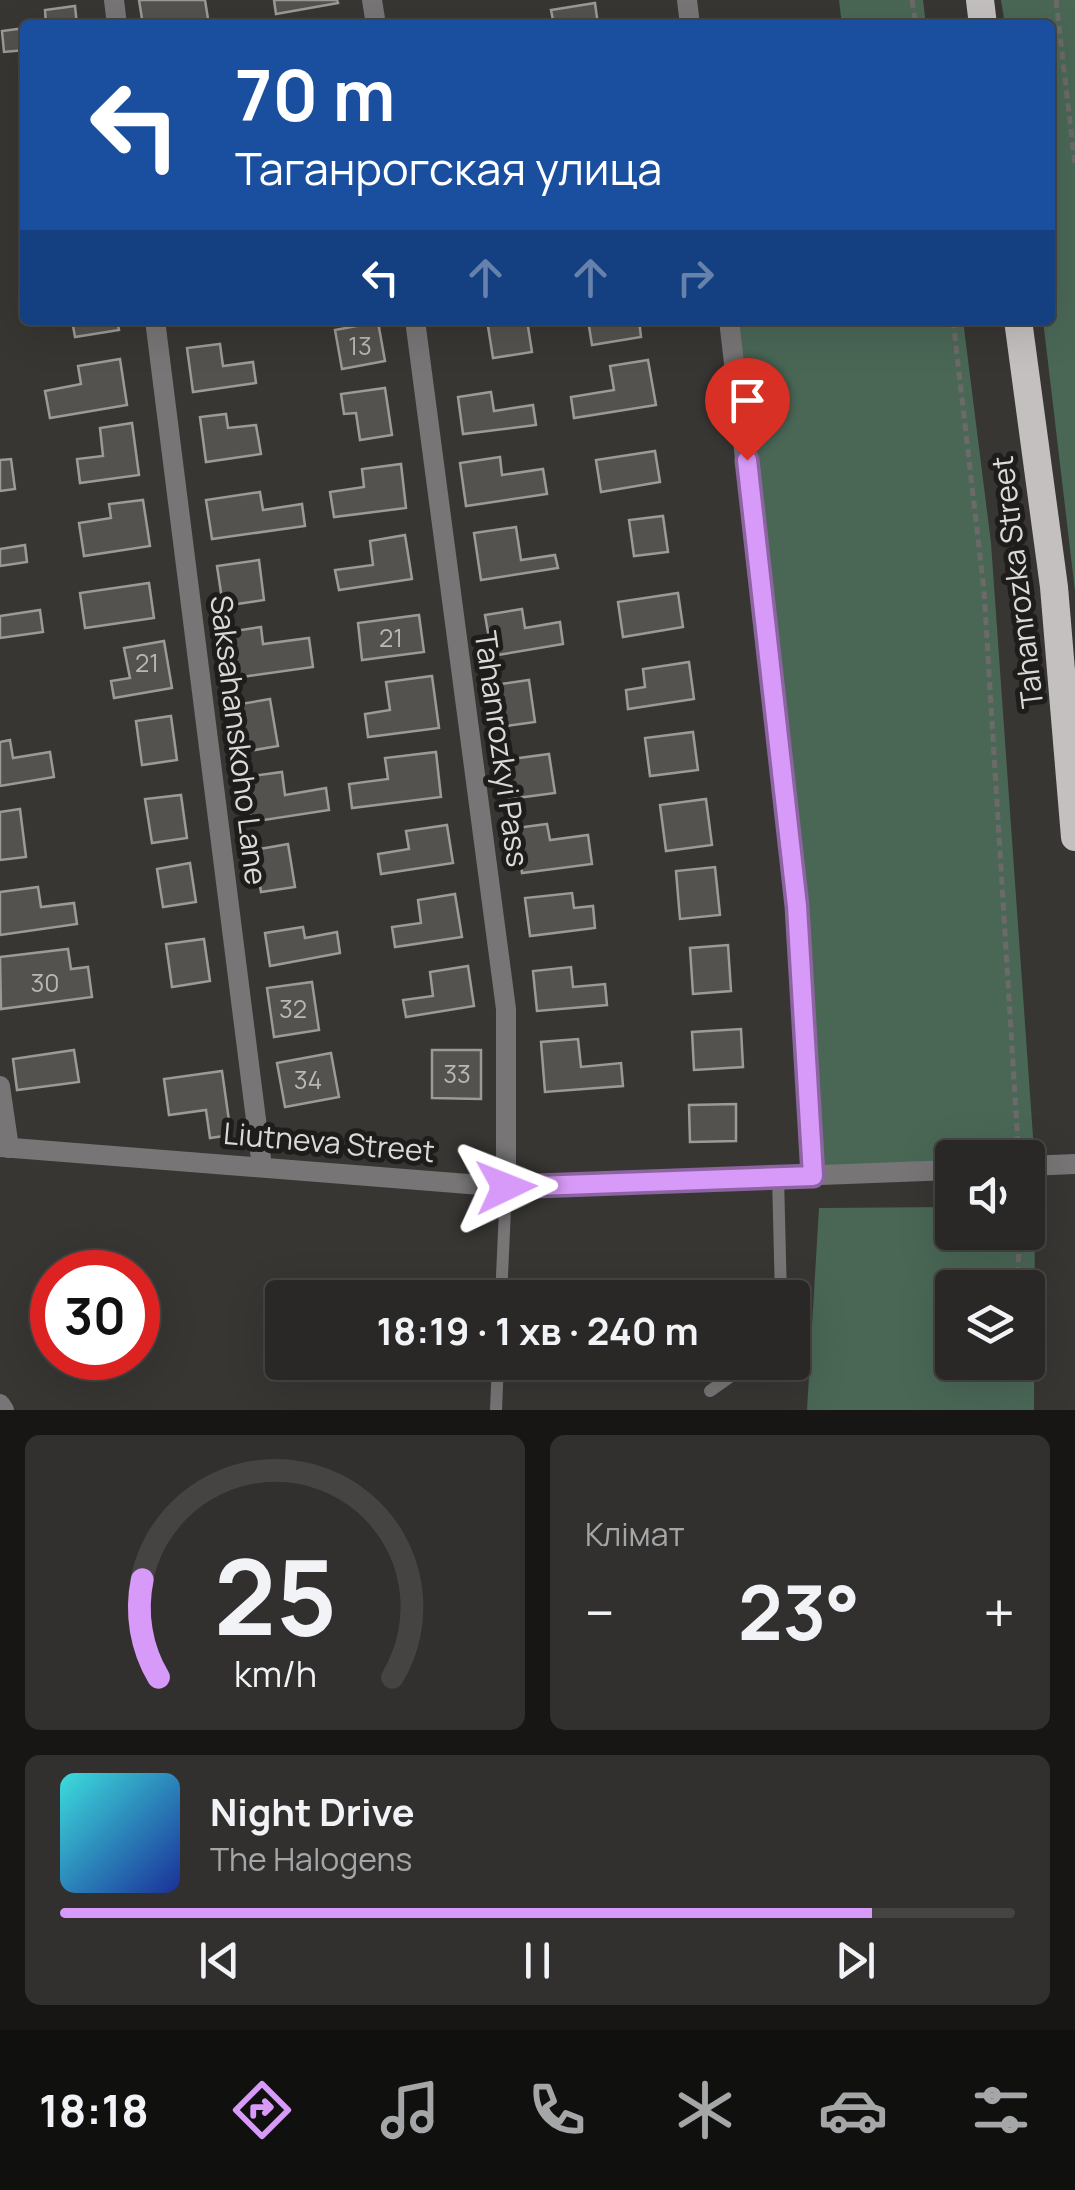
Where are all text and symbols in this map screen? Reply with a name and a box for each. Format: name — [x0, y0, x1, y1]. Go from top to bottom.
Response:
text: 70 m — [235, 46, 395, 142]
icon: left — [70, 60, 200, 190]
text: Таганрогская улица — [235, 137, 662, 199]
icon: left — [353, 250, 408, 305]
icon: ahead — [458, 250, 513, 305]
icon: ahead — [563, 250, 618, 305]
icon: right — [668, 250, 723, 305]
house number: 13 — [348, 328, 372, 363]
pin — [705, 358, 790, 461]
icon: arrive — [720, 373, 775, 428]
street label: Tahanrozka Street — [981, 454, 1052, 711]
street label: Saksahanskoho Lane — [201, 593, 278, 887]
house number: 21 — [379, 620, 403, 655]
street label: Tahanrozkyi Pass — [466, 628, 539, 869]
house number: 21 — [135, 645, 159, 680]
house number: 30 — [30, 965, 60, 1000]
house number: 32 — [279, 991, 307, 1026]
house number: 33 — [443, 1056, 471, 1091]
house number: 34 — [294, 1062, 322, 1097]
street label: Liutneva Street — [222, 1112, 436, 1171]
position arrow — [454, 1135, 558, 1239]
map controls — [935, 1140, 1045, 1380]
button: sound — [935, 1140, 1045, 1250]
speed limit sign: 30 — [30, 1250, 160, 1380]
button: layers — [935, 1270, 1045, 1380]
text: 18:19 · 1 хв · 240 m — [376, 1304, 699, 1356]
text: Клімат — [585, 1512, 685, 1556]
text: 25 — [214, 1524, 336, 1666]
text: 23° — [738, 1560, 860, 1663]
text: − — [585, 1574, 615, 1650]
text: + — [983, 1574, 1015, 1650]
text: km/h — [233, 1649, 317, 1698]
text: Night Drive — [210, 1785, 415, 1837]
text: The Halogens — [210, 1837, 412, 1881]
icon: previous — [192, 1933, 247, 1988]
icon: pause — [510, 1933, 565, 1988]
icon: next — [828, 1933, 883, 1988]
icon: directions — [227, 2075, 297, 2145]
icon: music — [375, 2075, 445, 2145]
icon: phone — [522, 2075, 592, 2145]
icon: climate — [670, 2075, 740, 2145]
icon: car — [818, 2075, 888, 2145]
icon: filters — [966, 2075, 1036, 2145]
text: 18:18 — [39, 2079, 149, 2141]

